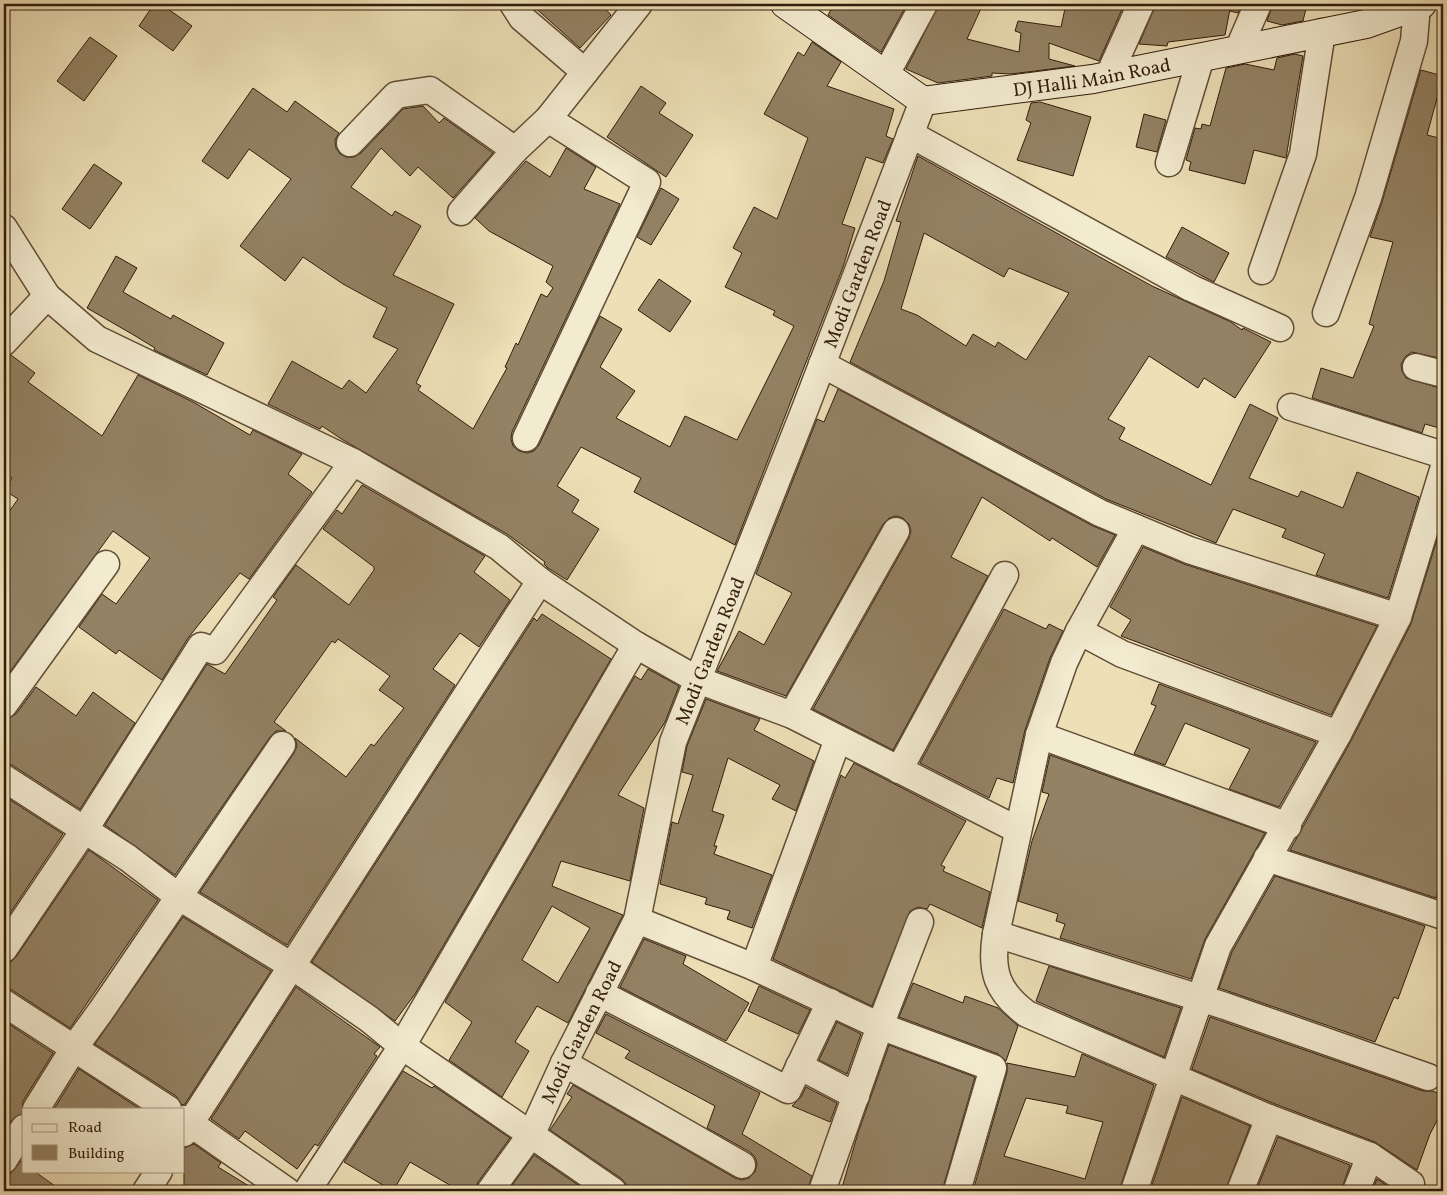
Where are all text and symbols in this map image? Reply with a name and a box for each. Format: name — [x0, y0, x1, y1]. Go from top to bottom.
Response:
street label: DJ Halli Main Road — [1011, 53, 1173, 104]
street label: Modi Garden Road — [819, 196, 899, 352]
street label: Modi Garden Road — [670, 574, 752, 729]
street label: Modi Garden Road — [536, 957, 629, 1108]
legend — [22, 1108, 185, 1172]
text: Road — [68, 1118, 102, 1139]
text: Building — [68, 1144, 125, 1165]

